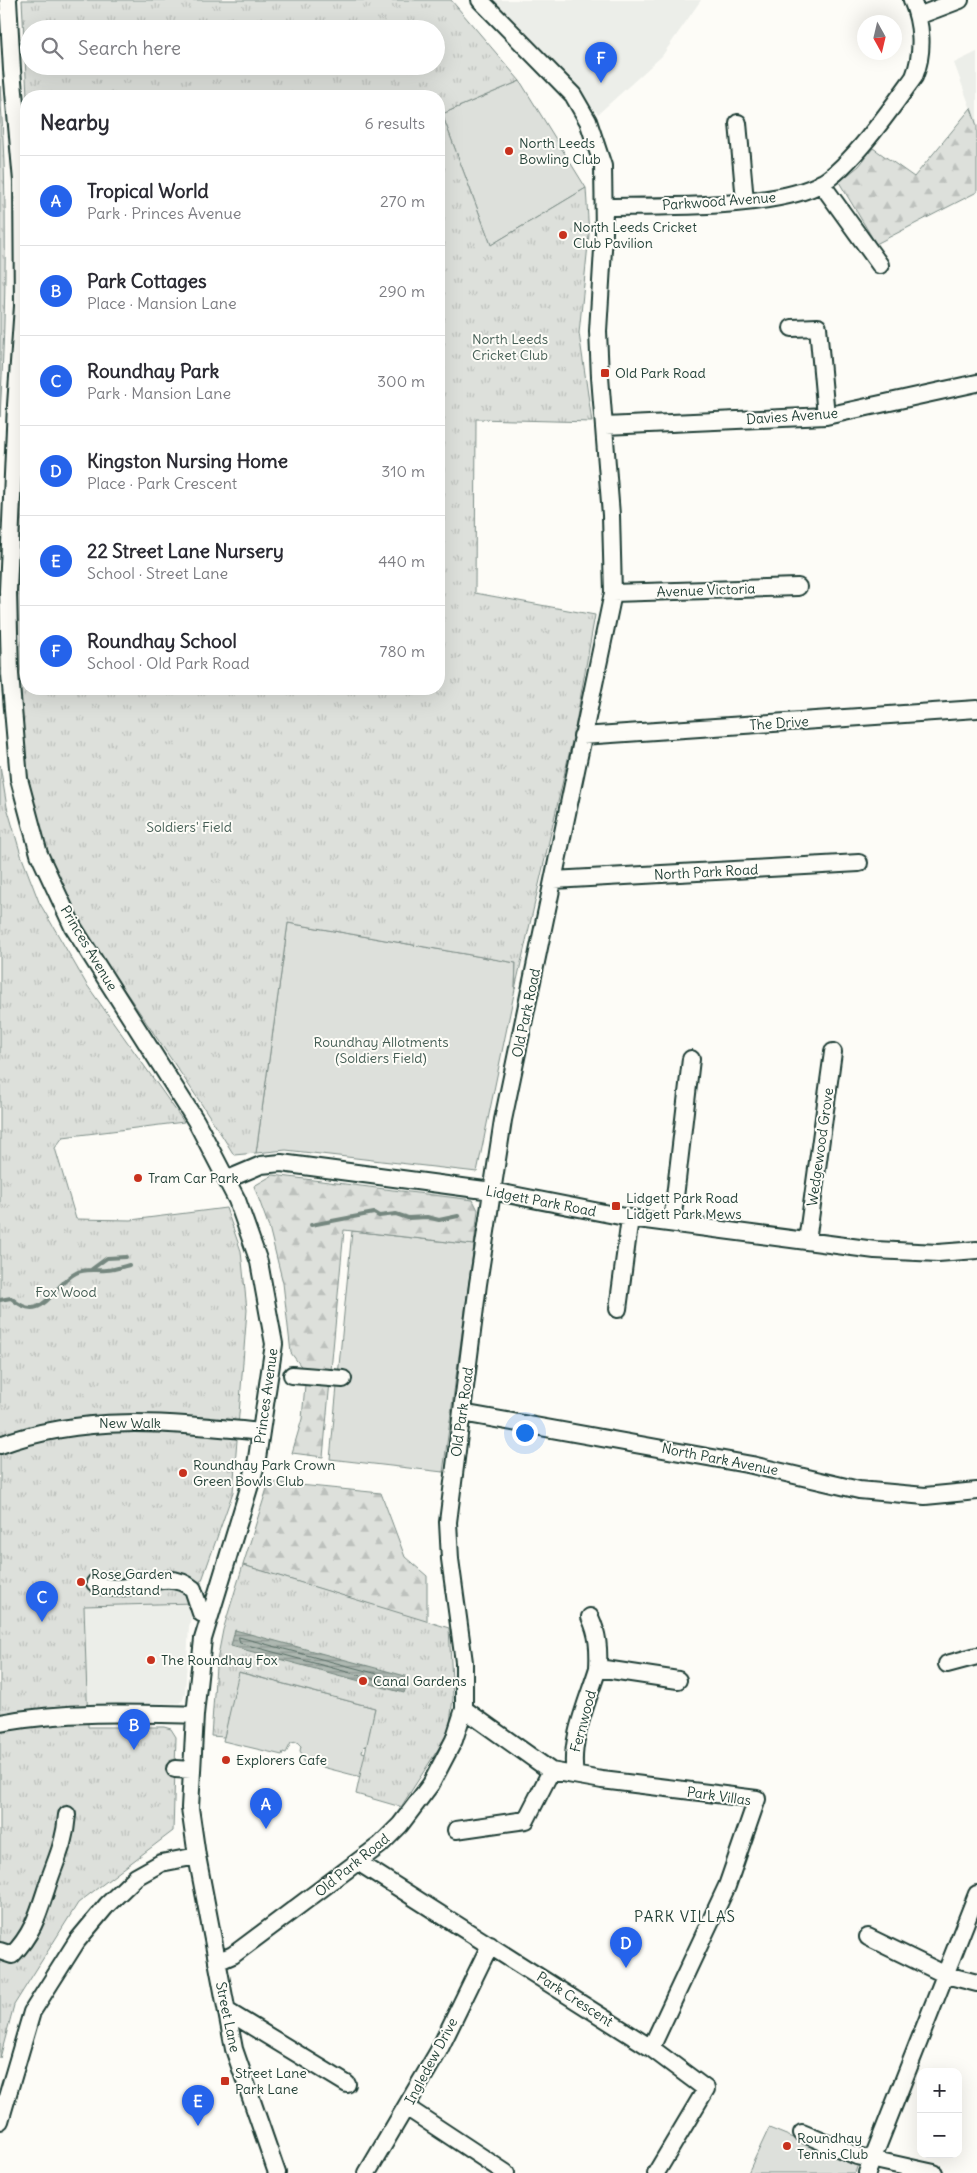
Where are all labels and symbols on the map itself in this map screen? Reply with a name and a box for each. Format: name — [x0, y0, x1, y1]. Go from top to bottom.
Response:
north arrow — [857, 15, 902, 60]
pin: F — [585, 42, 617, 83]
place label: North Leeds Bowling Club — [519, 134, 601, 168]
marker: North Leeds Bowling Club — [503, 145, 515, 157]
street label: Parkwood Avenue — [661, 188, 777, 214]
place label: North Leeds Cricket Club Pavilion — [573, 218, 697, 252]
marker: North Leeds Cricket Club Pavilion — [557, 229, 569, 241]
park label: North Leeds Cricket Club — [472, 330, 548, 364]
place label: Old Park Road — [615, 364, 706, 382]
marker: Old Park Road — [599, 367, 611, 379]
street label: Davies Avenue — [745, 404, 839, 428]
street label: Avenue Victoria — [656, 579, 756, 601]
street label: The Drive — [749, 712, 809, 734]
park label: Soldiers' Field — [146, 818, 232, 836]
street label: North Park Road — [653, 860, 759, 884]
street label: Princes Avenue — [56, 902, 122, 994]
street label: Old Park Road — [508, 967, 544, 1059]
park label: Roundhay Allotments (Soldiers Field) — [313, 1033, 449, 1067]
street label: Wedgewood Grove — [803, 1087, 837, 1207]
place label: Tram Car Park — [148, 1169, 239, 1187]
marker: Tram Car Park — [132, 1172, 144, 1184]
street label: Lidgett Park Road — [484, 1181, 598, 1221]
place label: Lidgett Park Road Lidgett Park Mews — [626, 1189, 742, 1223]
marker: Lidgett Park Road Lidgett Park Mews — [610, 1200, 622, 1212]
park label: Fox Wood — [35, 1283, 97, 1301]
street label: Princes Avenue — [250, 1347, 282, 1445]
street label: Old Park Road — [447, 1366, 477, 1458]
street label: New Walk — [99, 1414, 161, 1432]
your location — [512, 1420, 538, 1446]
street label: North Park Avenue — [660, 1439, 780, 1479]
place label: Roundhay Park Crown Green Bowls Club — [193, 1456, 335, 1490]
marker: Roundhay Park Crown Green Bowls Club — [177, 1467, 189, 1479]
place label: Rose Garden Bandstand — [91, 1565, 172, 1599]
marker: Rose Garden Bandstand — [75, 1576, 87, 1588]
pin: C — [26, 1581, 58, 1622]
place label: The Roundhay Fox — [161, 1651, 278, 1669]
marker: The Roundhay Fox — [145, 1654, 157, 1666]
place label: Canal Gardens — [373, 1672, 467, 1690]
marker: Canal Gardens — [357, 1675, 369, 1687]
street label: Fernwood — [566, 1688, 600, 1754]
pin: B — [118, 1709, 150, 1750]
place label: Explorers Cafe — [236, 1751, 327, 1769]
marker: Explorers Cafe — [220, 1754, 232, 1766]
street label: Park Villas — [686, 1783, 752, 1809]
pin: A — [250, 1788, 282, 1829]
street label: Old Park Road — [311, 1829, 393, 1901]
district label: PARK VILLAS — [634, 1907, 736, 1926]
pin: D — [610, 1927, 642, 1968]
street label: Park Crescent — [533, 1968, 617, 2031]
street label: Street Lane — [212, 1980, 244, 2054]
street label: Ingledew Drive — [401, 2014, 461, 2108]
place label: Street Lane Park Lane — [235, 2064, 307, 2098]
marker: Street Lane Park Lane — [219, 2075, 231, 2087]
pin: E — [182, 2085, 214, 2126]
place label: Roundhay Tennis Club — [797, 2129, 868, 2163]
marker: Roundhay Tennis Club — [781, 2140, 793, 2152]

